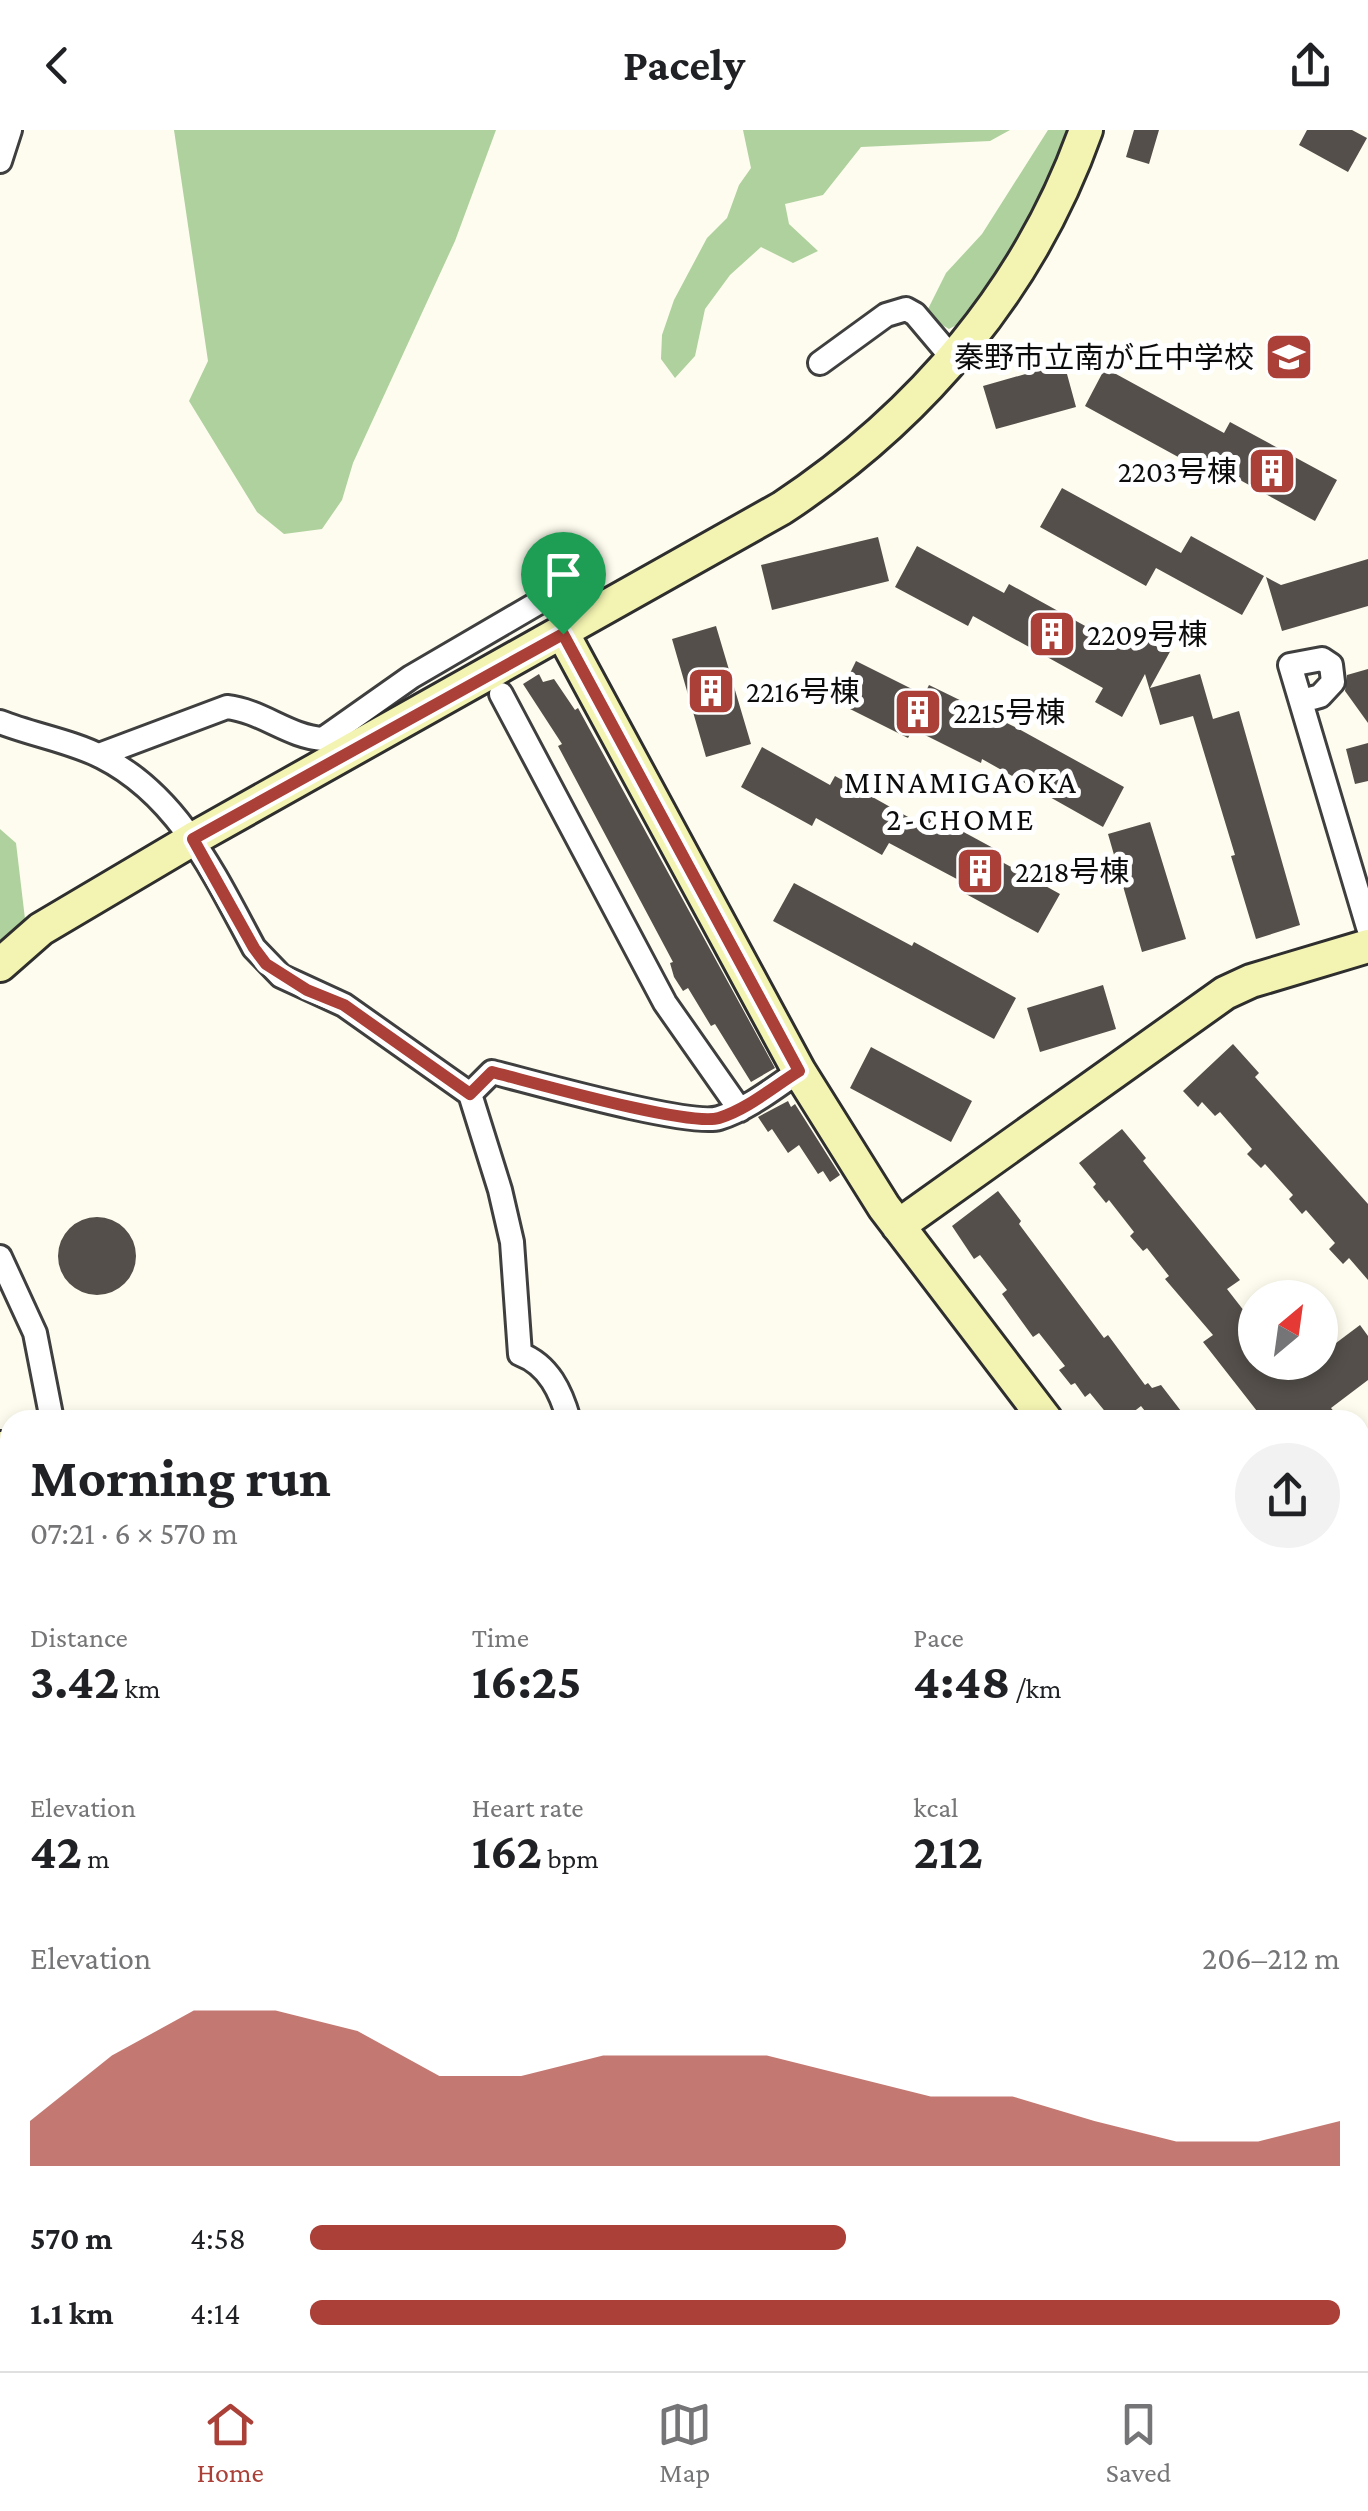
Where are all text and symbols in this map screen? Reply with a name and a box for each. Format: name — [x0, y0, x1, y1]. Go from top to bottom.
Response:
icon: back — [30, 38, 85, 93]
icon: share — [1283, 38, 1338, 93]
text: Pacely — [623, 40, 745, 90]
school or university icon: 秦野市立南が丘中学校 — [1263, 331, 1315, 383]
place label: 秦野市立南が丘中学校 — [954, 341, 1254, 374]
building icon: 2203号棟 — [1246, 445, 1298, 497]
place label: 2203号棟 — [1118, 455, 1237, 488]
pin — [521, 532, 606, 635]
icon: arrive — [536, 547, 591, 602]
building icon: 2209号棟 — [1026, 608, 1078, 660]
place label: 2209号棟 — [1087, 618, 1208, 651]
building icon: 2216号棟 — [685, 665, 737, 717]
place label: 2216号棟 — [746, 675, 860, 708]
building icon: 2215号棟 — [892, 686, 944, 738]
place label: 2215号棟 — [953, 696, 1066, 729]
district label: MINAMIGAOKA 2-CHOME — [844, 764, 1078, 837]
building icon: 2218号棟 — [954, 845, 1006, 897]
place label: 2218号棟 — [1015, 855, 1130, 888]
north arrow — [1238, 1280, 1338, 1380]
map controls — [1238, 1280, 1338, 1380]
button: share — [1235, 1443, 1340, 1548]
text: Morning run — [30, 1447, 331, 1508]
text: 07:21 · 6 × 570 m — [30, 1515, 238, 1551]
text: Distance — [30, 1622, 128, 1653]
text: Time — [472, 1622, 529, 1653]
text: Pace — [913, 1622, 964, 1653]
text: 3.42 — [30, 1653, 119, 1709]
text: 16:25 — [472, 1653, 582, 1709]
text: 4:48 — [913, 1653, 1010, 1709]
text: km — [119, 1673, 160, 1704]
text: /km — [1010, 1673, 1061, 1704]
text: Elevation — [30, 1792, 136, 1823]
text: Heart rate — [472, 1792, 584, 1823]
text: kcal — [913, 1792, 958, 1823]
text: 42 — [30, 1823, 82, 1879]
text: 162 — [472, 1823, 542, 1879]
text: 212 — [913, 1823, 983, 1879]
text: m — [82, 1843, 110, 1874]
text: bpm — [542, 1843, 599, 1874]
text: Elevation — [30, 1940, 151, 1976]
text: 206–212 m — [1202, 1940, 1340, 1976]
text: 570 m — [30, 2220, 113, 2256]
text: 4:58 — [190, 2220, 246, 2256]
text: 1.1 km — [30, 2295, 113, 2331]
text: 4:14 — [190, 2295, 241, 2331]
tab: Home — [197, 2397, 264, 2488]
tab: Map — [657, 2397, 712, 2488]
tab: Saved — [1106, 2397, 1171, 2488]

